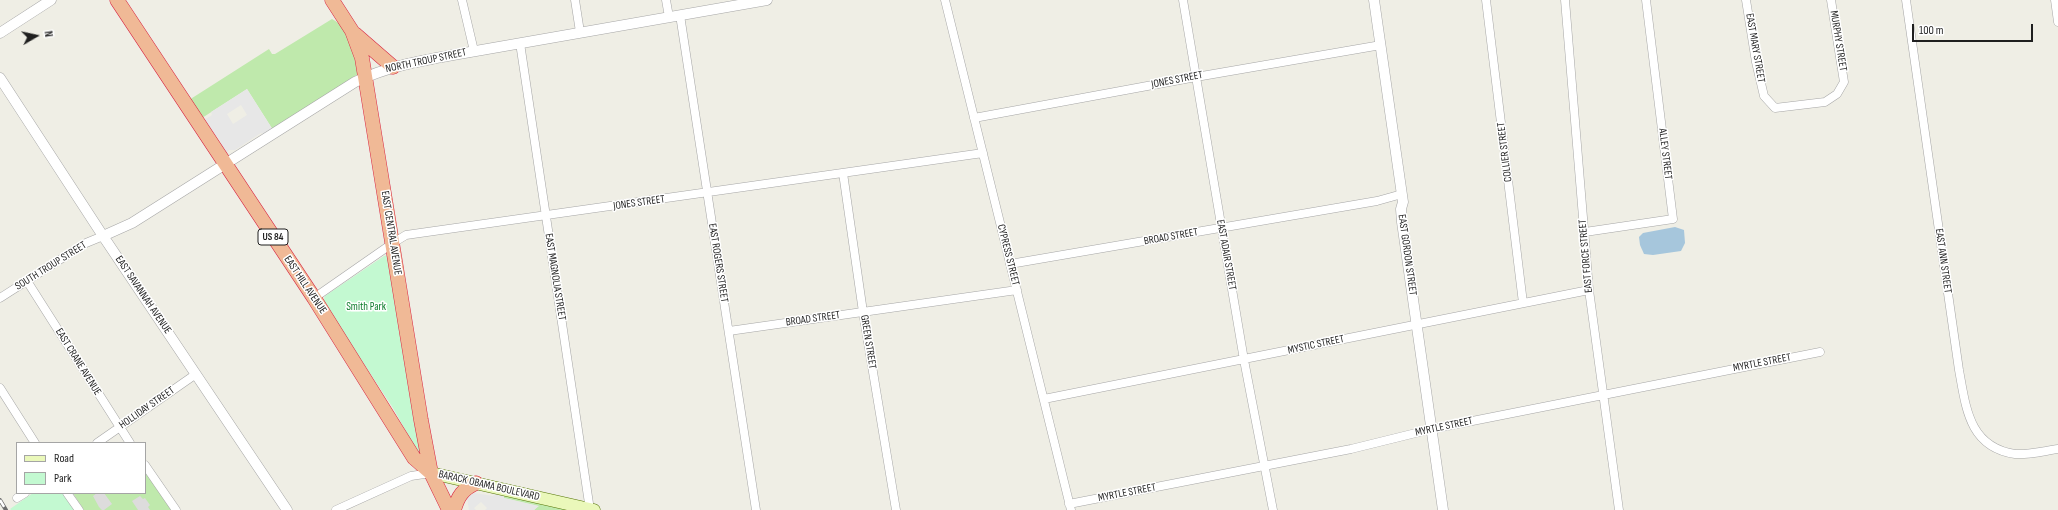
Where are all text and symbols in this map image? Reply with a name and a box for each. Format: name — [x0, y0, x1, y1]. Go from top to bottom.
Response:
street label: MURPHY STREET — [1827, 10, 1849, 72]
street label: EAST MARY STREET — [1742, 12, 1768, 84]
north arrow — [16, 16, 56, 56]
scale bar — [1914, 16, 2035, 42]
text: 100 m — [1919, 23, 1944, 38]
text: N — [41, 30, 55, 38]
street label: NORTH TROUP STREET — [384, 46, 468, 76]
street label: JONES STREET — [1150, 69, 1204, 91]
street label: COLLIER STREET — [1495, 121, 1515, 183]
street label: ALLEY STREET — [1655, 128, 1675, 180]
street label: EAST CENTRAL AVENUE — [378, 190, 404, 276]
street label: JONES STREET — [612, 193, 666, 213]
street label: EAST GORDON STREET — [1395, 214, 1419, 296]
street label: EAST ADAIR STREET — [1213, 219, 1239, 291]
street label: EAST FORCE STREET — [1576, 219, 1596, 293]
street label: EAST ROGERS STREET — [705, 223, 731, 303]
street label: CYPRESS STREET — [994, 223, 1022, 287]
street label: BROAD STREET — [1143, 226, 1199, 248]
street label: EAST ANN STREET — [1932, 228, 1954, 294]
road number: US 84 — [258, 229, 288, 245]
street label: EAST MAGNOLIA STREET — [542, 232, 568, 322]
street label: SOUTH TROUP STREET — [13, 239, 89, 293]
street label: EAST HILL AVENUE — [281, 253, 329, 317]
street label: EAST SAVANNAH AVENUE — [112, 254, 174, 336]
park label: Smith Park — [346, 300, 386, 314]
street label: BROAD STREET — [785, 309, 841, 329]
street label: GREEN STREET — [857, 314, 879, 370]
street label: EAST CRANE AVENUE — [52, 326, 104, 398]
street label: MYSTIC STREET — [1287, 333, 1345, 357]
street label: MYRTLE STREET — [1732, 351, 1792, 375]
street label: HOLLIDAY STREET — [117, 384, 177, 432]
street label: MYRTLE STREET — [1414, 414, 1474, 440]
legend — [16, 442, 146, 494]
text: Road — [54, 451, 74, 466]
street label: BARACK OBAMA BOULEVARD — [437, 468, 541, 504]
text: Park — [54, 471, 72, 486]
street label: MYRTLE STREET — [1097, 481, 1157, 505]

